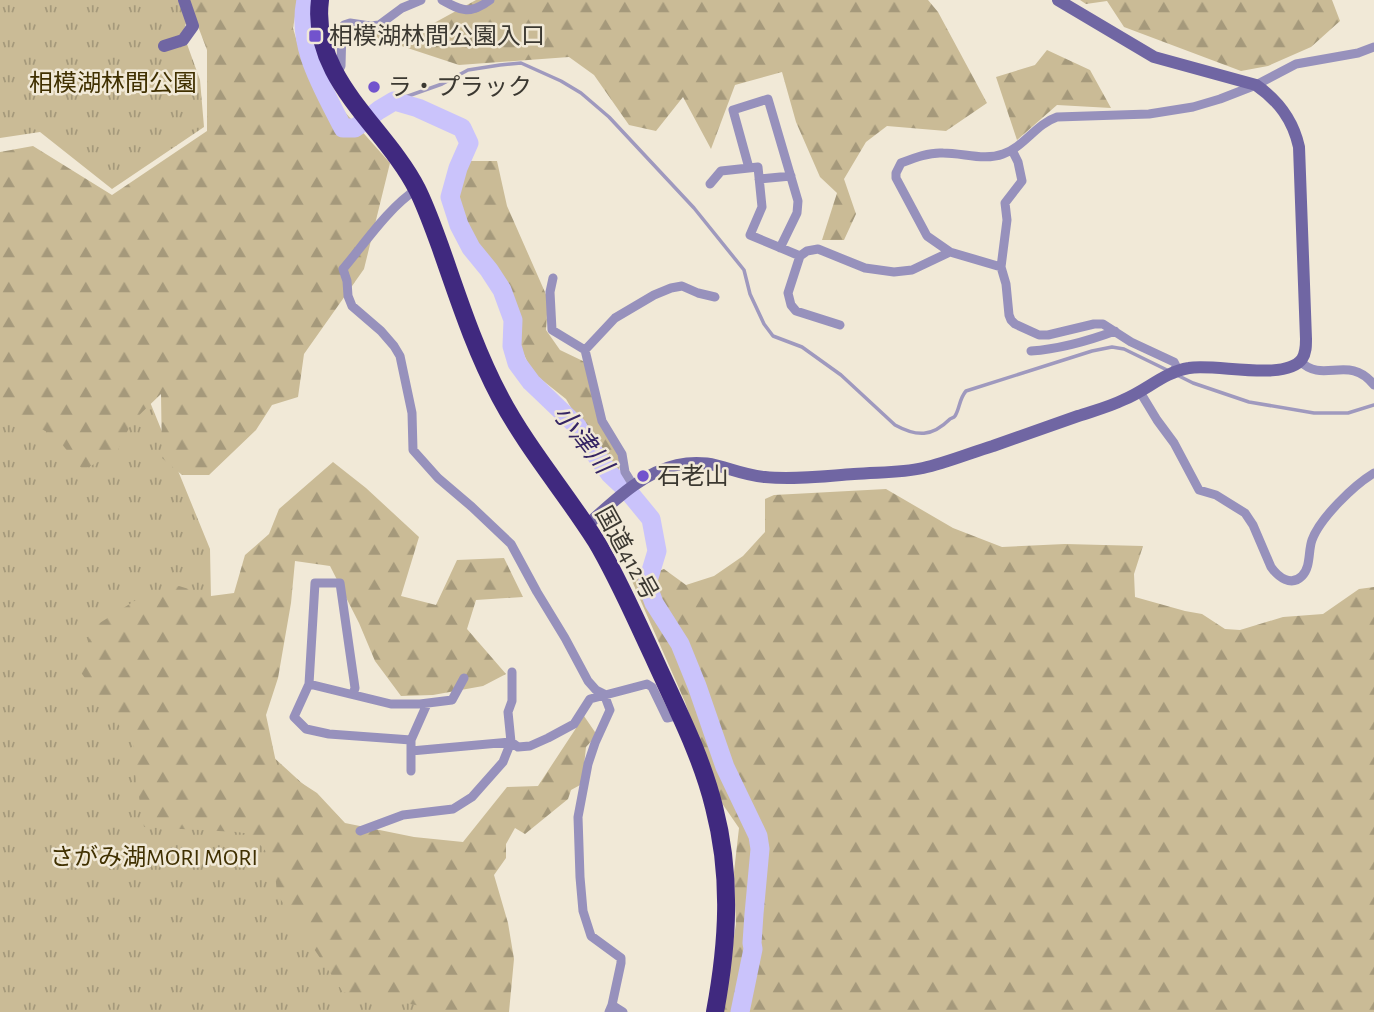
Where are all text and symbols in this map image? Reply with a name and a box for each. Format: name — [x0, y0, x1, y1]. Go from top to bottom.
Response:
place label: 相模湖林間公園入口 — [329, 23, 545, 49]
marker: 相模湖林間公園入口 — [307, 28, 323, 44]
park label: 相模湖林間公園 — [29, 70, 197, 96]
place label: ラ・プラック — [388, 75, 532, 100]
marker: ラ・プラック — [366, 79, 382, 95]
water label: 小津川 — [548, 400, 619, 481]
place label: 石老山 — [657, 463, 729, 489]
marker: 石老山 — [635, 468, 651, 484]
street label: 国道412号 — [591, 502, 663, 604]
park label: さがみ湖MORI MORI — [50, 844, 258, 870]

